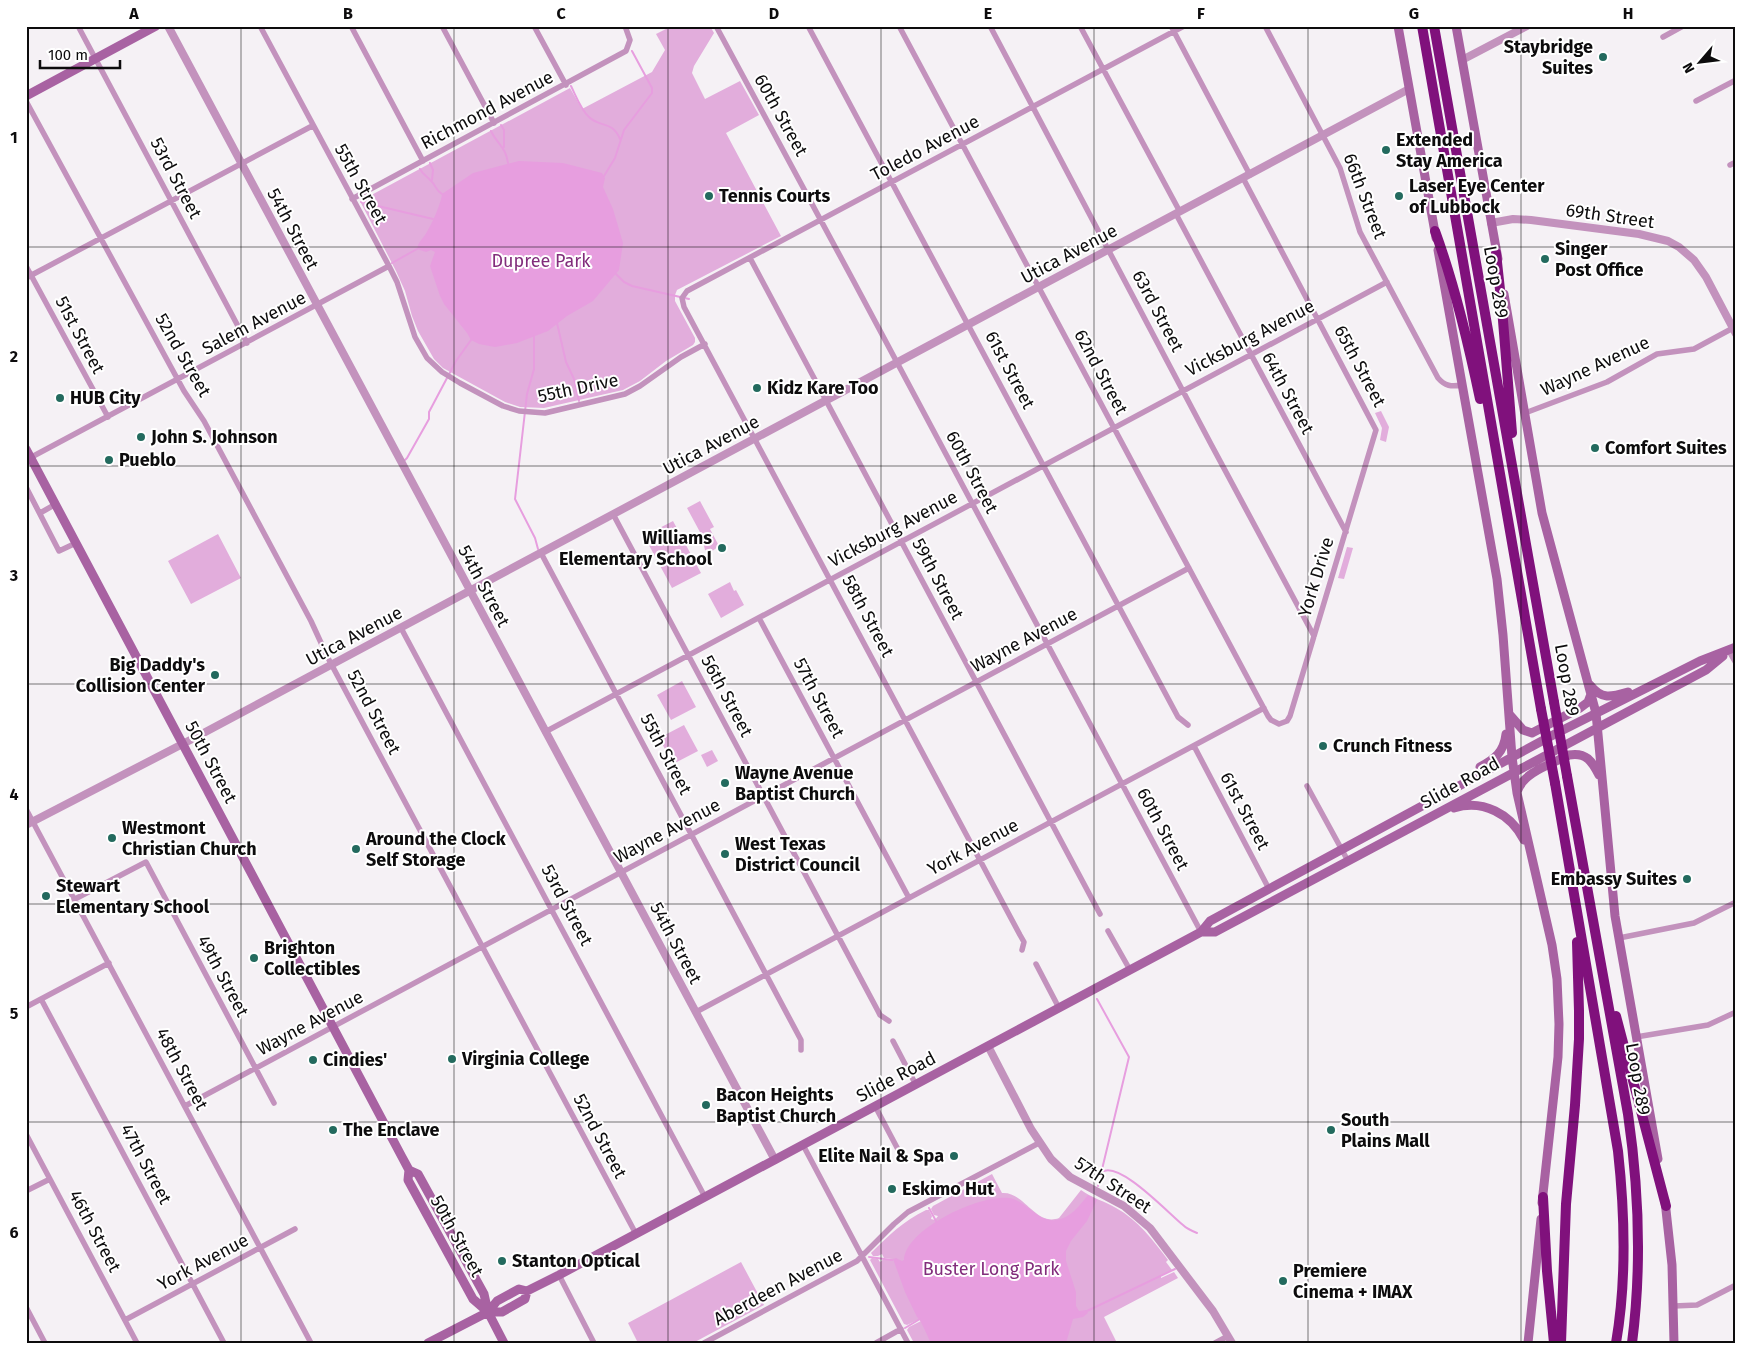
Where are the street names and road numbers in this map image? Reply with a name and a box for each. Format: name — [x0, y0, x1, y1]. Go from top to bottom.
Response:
street label: Richmond Avenue — [417, 66, 557, 154]
street label: 60th Street — [749, 70, 813, 160]
street label: Toledo Avenue — [867, 110, 983, 186]
street label: 53rd Street — [145, 134, 207, 223]
street label: 55th Street — [330, 140, 392, 228]
street label: 66th Street — [1339, 150, 1392, 242]
street label: 54th Street — [262, 184, 324, 274]
street label: 69th Street — [1564, 199, 1656, 233]
street label: Utica Avenue — [1017, 219, 1121, 289]
street label: Loop 289 — [1479, 244, 1513, 320]
street label: 63rd Street — [1127, 266, 1189, 356]
street label: Salem Avenue — [198, 286, 310, 360]
street label: 51st Street — [50, 293, 110, 378]
street label: Vicksburg Avenue — [1182, 295, 1318, 381]
street label: 52nd Street — [150, 309, 216, 401]
street label: 65th Street — [1329, 322, 1391, 411]
street label: 62nd Street — [1069, 326, 1133, 419]
street label: 61st Street — [980, 327, 1040, 413]
street label: Wayne Avenue — [1537, 331, 1653, 401]
street label: 64th Street — [1257, 348, 1319, 438]
street label: 55th Drive — [536, 369, 620, 407]
street label: Utica Avenue — [659, 410, 763, 480]
street label: 60th Street — [941, 427, 1003, 517]
street label: Vicksburg Avenue — [825, 486, 961, 572]
street label: York Drive — [1293, 534, 1339, 620]
street label: 59th Street — [907, 535, 969, 624]
street label: 54th Street — [453, 541, 515, 631]
street label: 58th Street — [837, 571, 899, 661]
street label: Utica Avenue — [302, 601, 406, 671]
street label: Wayne Avenue — [967, 603, 1081, 677]
street label: Loop 289 — [1550, 642, 1584, 718]
street label: 56th Street — [696, 651, 758, 741]
street label: 57th Street — [789, 654, 849, 742]
street label: 52nd Street — [343, 666, 406, 758]
street label: 55th Street — [636, 710, 697, 799]
street label: 50th Street — [180, 717, 242, 807]
street label: Slide Road — [1417, 752, 1503, 814]
street label: 61st Street — [1215, 768, 1275, 854]
street label: 60th Street — [1132, 784, 1194, 874]
street label: Wayne Avenue — [610, 794, 724, 868]
street label: York Avenue — [924, 814, 1022, 880]
street label: 53rd Street — [536, 861, 598, 950]
street label: 54th Street — [645, 898, 707, 988]
street label: 49th Street — [192, 931, 254, 1021]
street label: Wayne Avenue — [253, 986, 367, 1060]
street label: 48th Street — [151, 1024, 213, 1114]
street label: Loop 289 — [1621, 1041, 1655, 1117]
street label: Slide Road — [852, 1047, 940, 1107]
street label: 52nd Street — [569, 1090, 632, 1182]
street label: 47th Street — [116, 1120, 177, 1208]
street label: 57th Street — [1070, 1152, 1156, 1218]
street label: 46th Street — [64, 1186, 126, 1276]
street label: 50th Street — [426, 1191, 489, 1281]
street label: York Avenue — [154, 1229, 252, 1295]
street label: Aberdeen Avenue — [710, 1244, 846, 1330]

